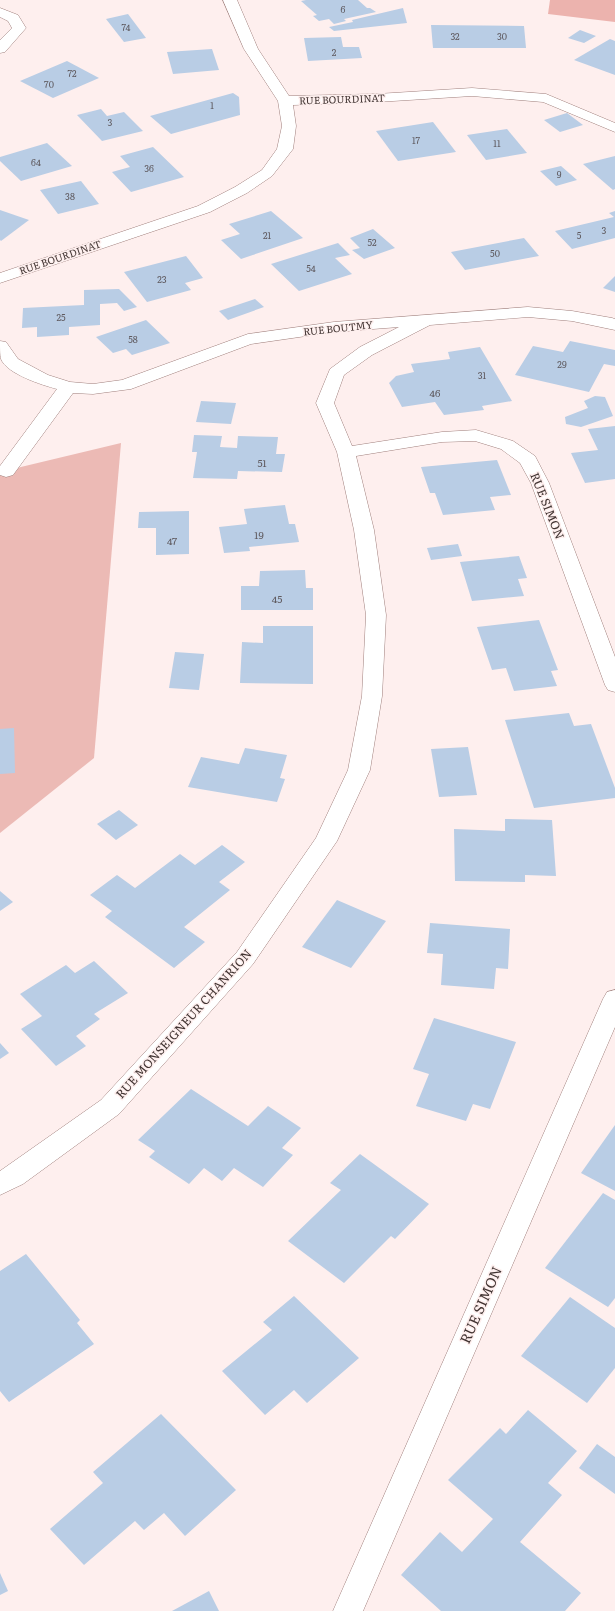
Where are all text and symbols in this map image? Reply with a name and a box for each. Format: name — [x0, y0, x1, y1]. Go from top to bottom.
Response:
house number: 6 — [341, 2, 346, 16]
house number: 74 — [122, 20, 130, 34]
house number: 32 — [450, 29, 460, 43]
house number: 30 — [497, 29, 507, 43]
house number: 2 — [332, 45, 337, 59]
house number: 72 — [67, 66, 77, 80]
house number: 70 — [44, 77, 54, 91]
street label: RUE BOURDINAT — [299, 90, 385, 107]
house number: 1 — [210, 98, 214, 112]
house number: 3 — [108, 115, 113, 129]
house number: 17 — [412, 133, 420, 147]
house number: 11 — [493, 136, 501, 150]
house number: 64 — [31, 155, 41, 169]
house number: 36 — [144, 161, 154, 175]
house number: 9 — [557, 167, 562, 181]
house number: 38 — [65, 189, 75, 203]
house number: 3 — [602, 223, 607, 237]
house number: 21 — [263, 228, 271, 242]
house number: 5 — [577, 228, 582, 242]
street label: RUE BOURDINAT — [17, 235, 103, 278]
house number: 52 — [367, 235, 377, 249]
house number: 50 — [490, 246, 500, 260]
house number: 54 — [306, 261, 316, 275]
house number: 23 — [157, 272, 167, 286]
house number: 25 — [56, 310, 66, 324]
street label: RUE BOUTMY — [302, 316, 373, 339]
house number: 58 — [128, 332, 138, 346]
house number: 29 — [557, 357, 567, 371]
house number: 31 — [478, 368, 487, 382]
house number: 46 — [430, 385, 441, 400]
house number: 51 — [257, 455, 267, 470]
street label: RUE SIMON — [526, 469, 570, 542]
house number: 19 — [254, 527, 264, 542]
house number: 47 — [167, 533, 177, 548]
house number: 45 — [272, 591, 282, 606]
street label: RUE MONSEIGNEUR CHANRION — [111, 945, 255, 1102]
street label: RUE SIMON — [454, 1263, 506, 1346]

